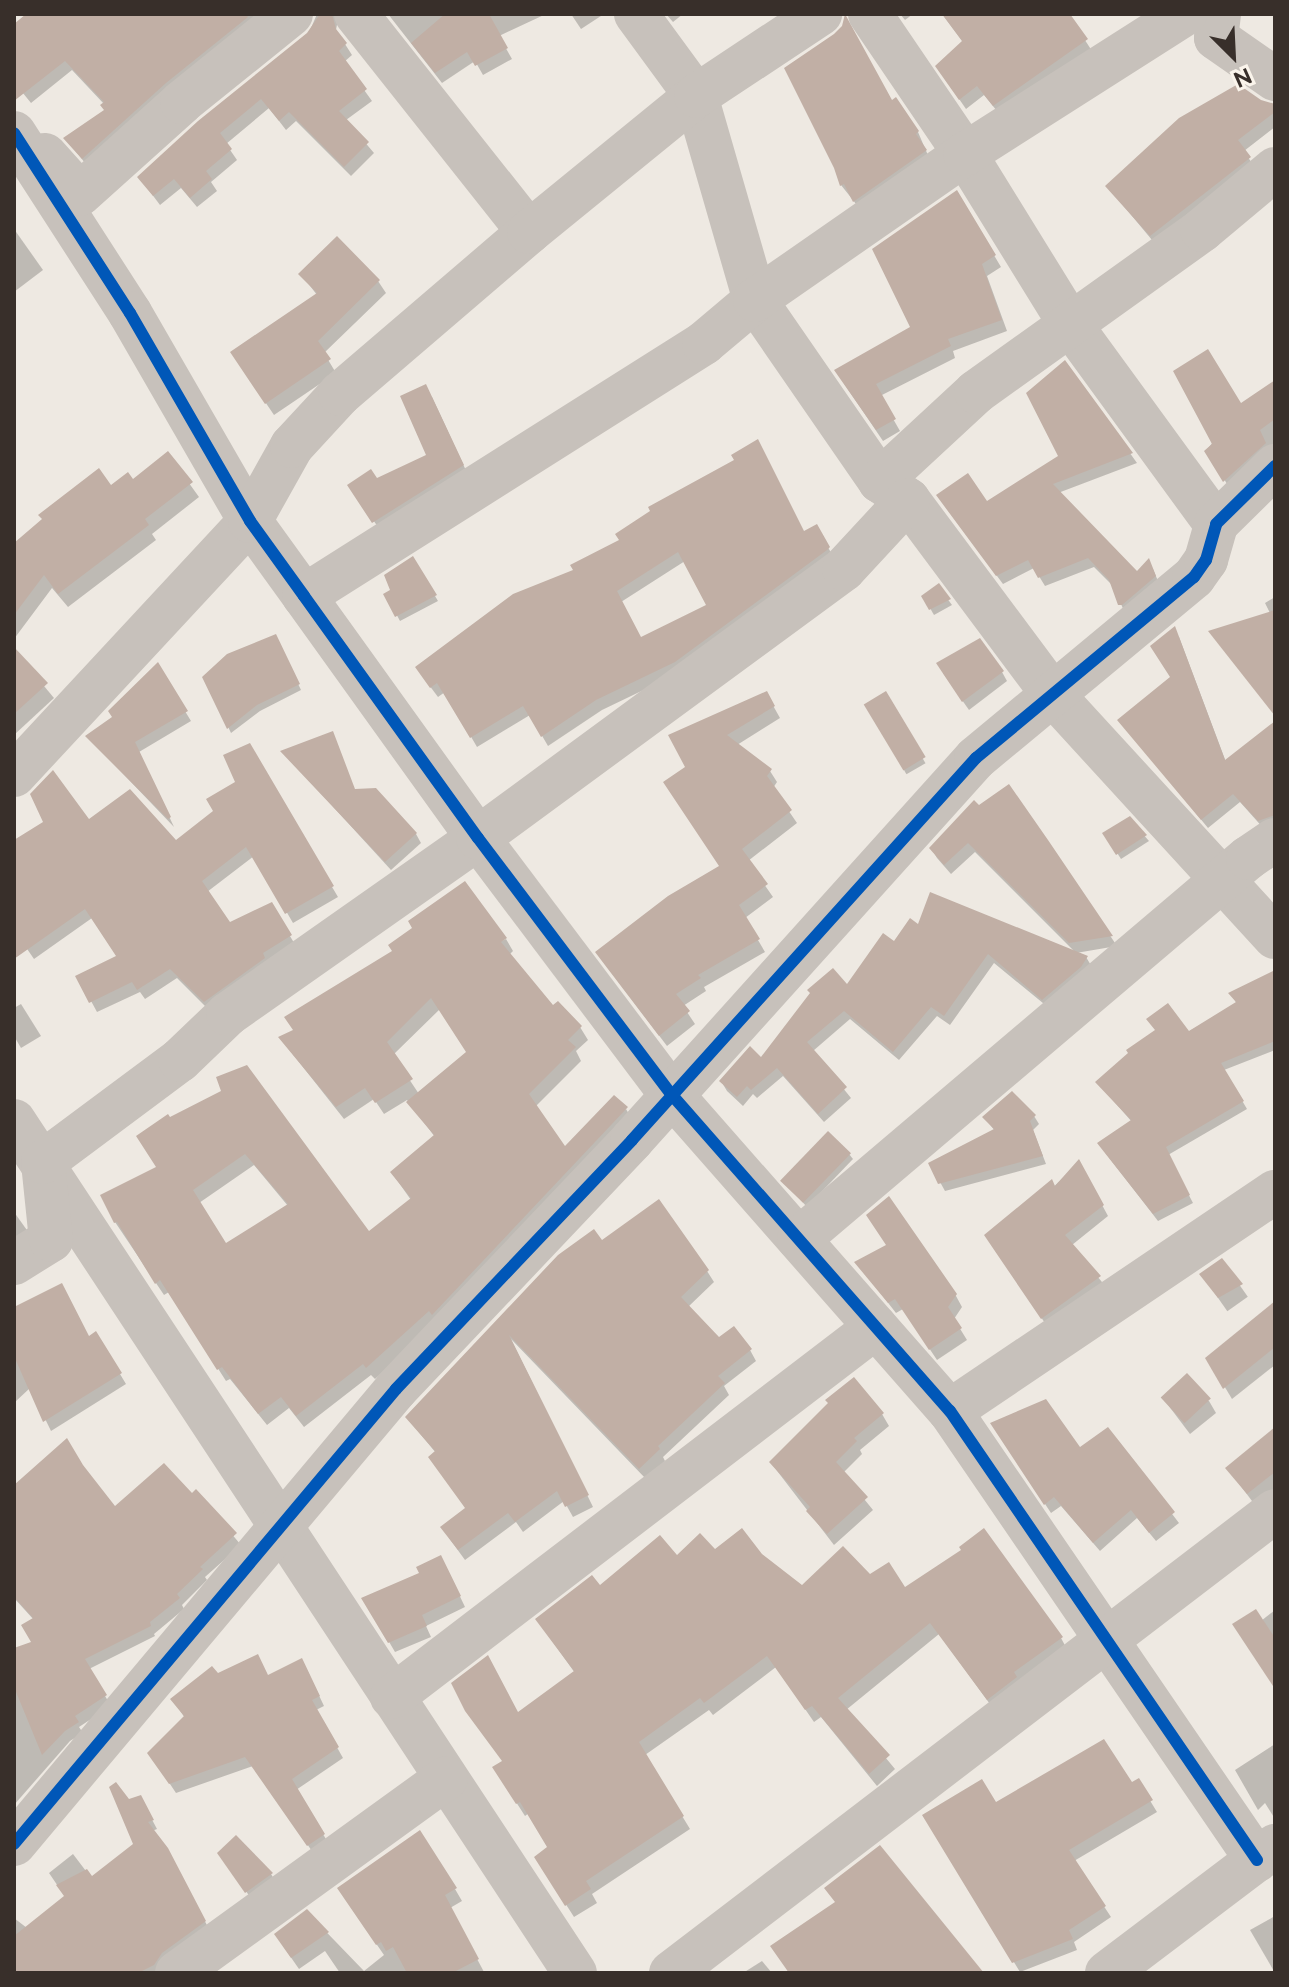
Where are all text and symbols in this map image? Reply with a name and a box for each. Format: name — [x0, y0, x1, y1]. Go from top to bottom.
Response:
north arrow — [1193, 16, 1273, 96]
text: N — [1230, 63, 1256, 93]

